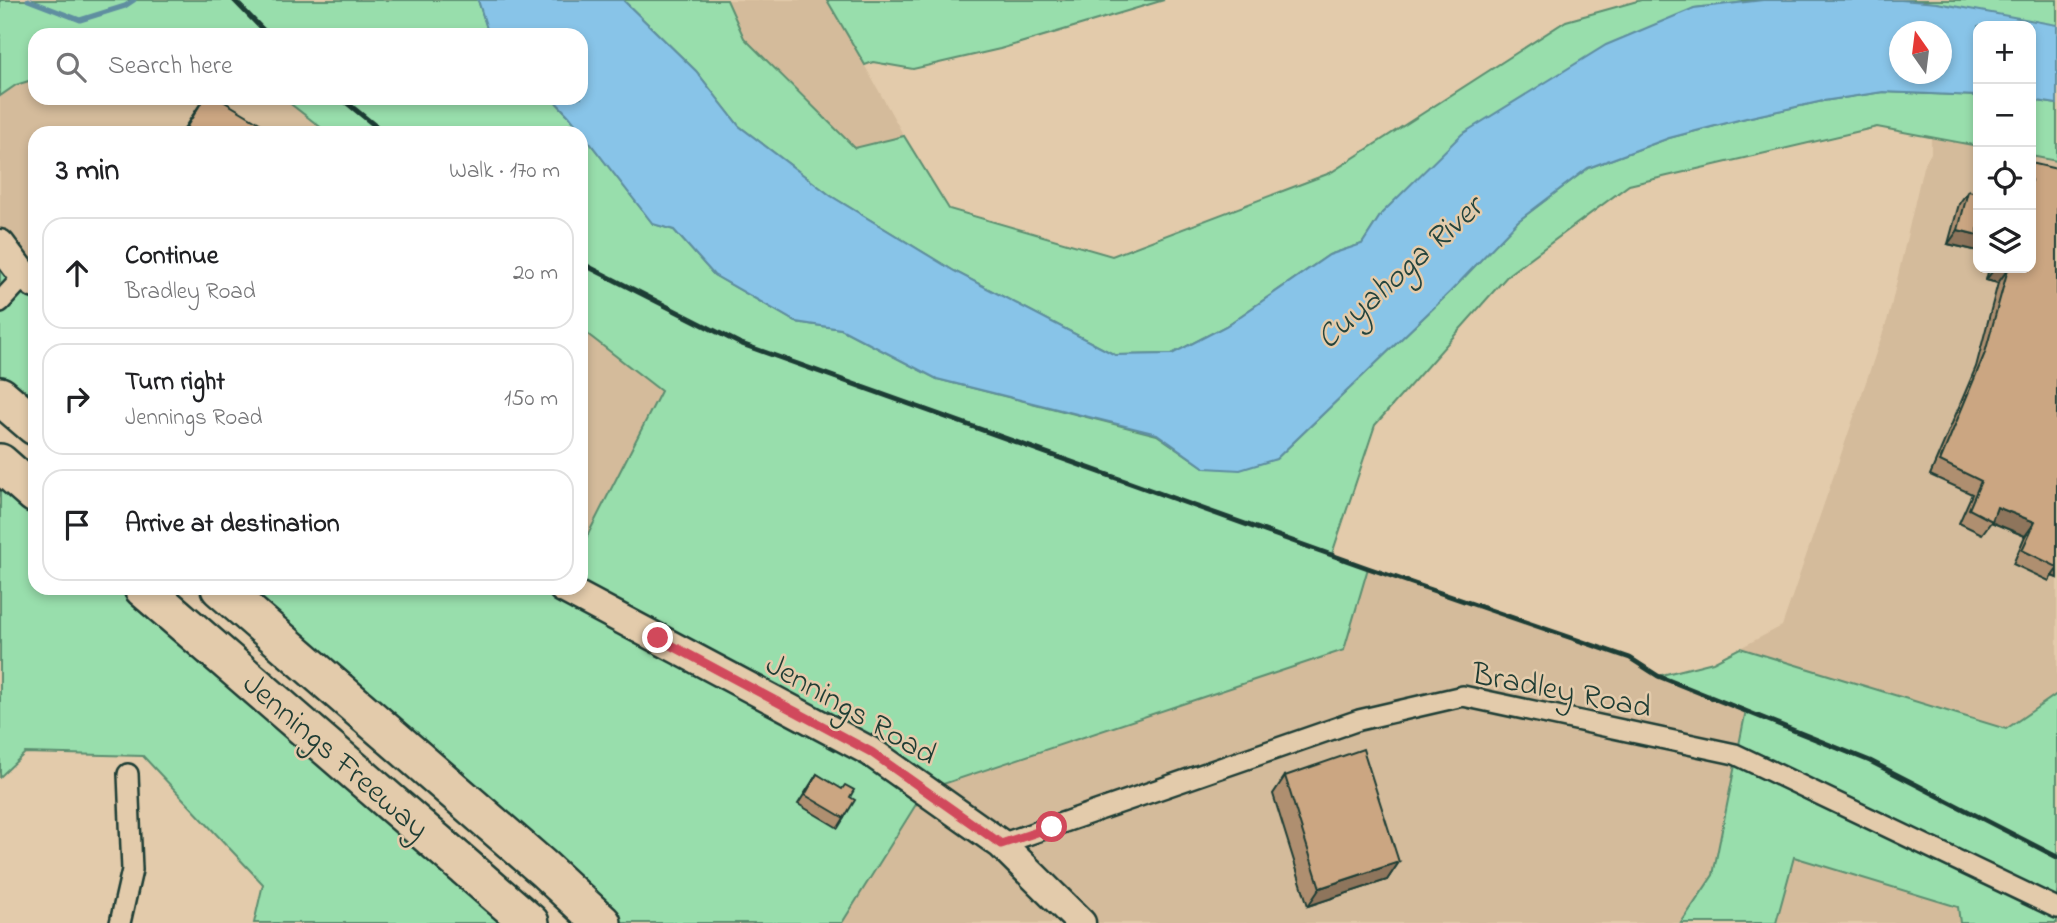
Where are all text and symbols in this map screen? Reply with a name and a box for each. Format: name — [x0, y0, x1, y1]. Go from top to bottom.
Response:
north arrow — [1889, 21, 1952, 84]
map controls — [1973, 21, 2036, 273]
button: + — [1973, 21, 2036, 84]
search box — [28, 28, 588, 105]
icon: search — [52, 48, 90, 86]
text: Search here — [108, 48, 233, 86]
button: − — [1973, 84, 2036, 147]
button: locate — [1973, 147, 2036, 210]
text: 3 min — [56, 150, 119, 194]
text: Walk · 170 m — [449, 155, 560, 188]
water label: Cuyahoga River — [1307, 183, 1498, 363]
button: layers — [1973, 210, 2036, 273]
text: Continue — [125, 238, 218, 276]
icon: ahead — [58, 254, 96, 292]
text: 20 m — [513, 257, 558, 290]
text: Bradley Road — [125, 276, 256, 309]
text: Turn right — [125, 364, 225, 402]
icon: right — [58, 380, 96, 418]
text: 150 m — [504, 383, 558, 416]
text: Jennings Road — [125, 402, 263, 435]
icon: arrive — [58, 506, 96, 544]
text: Arrive at destination — [125, 506, 340, 544]
route end — [642, 622, 673, 653]
street label: Jennings Road — [756, 643, 945, 779]
street label: Bradley Road — [1467, 652, 1655, 733]
street label: Jennings Freeway — [231, 663, 439, 852]
route start — [1036, 811, 1067, 842]

